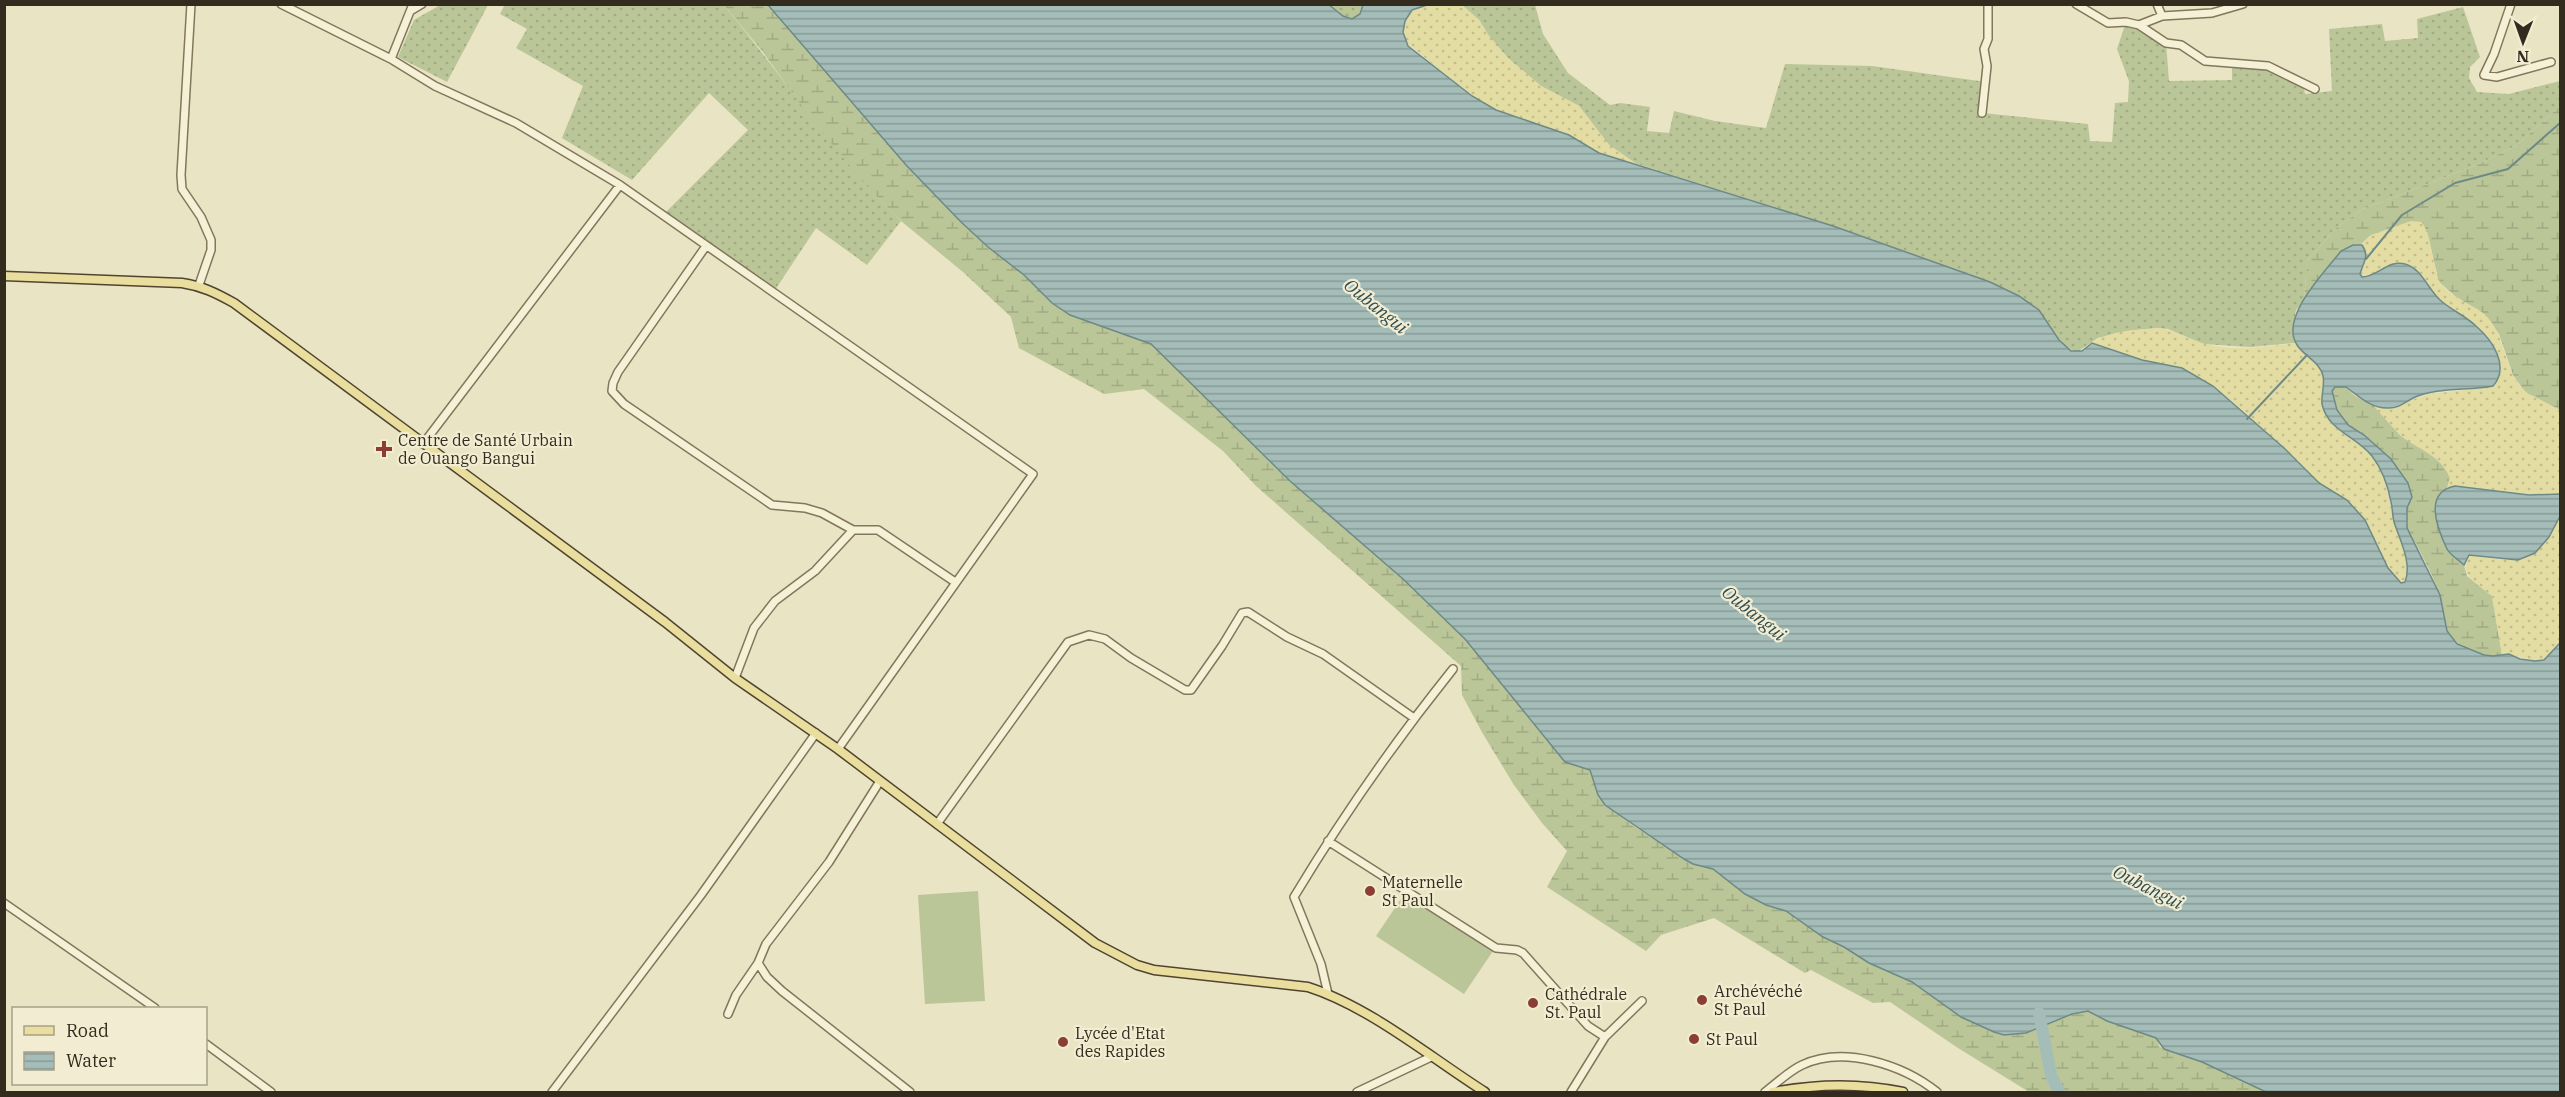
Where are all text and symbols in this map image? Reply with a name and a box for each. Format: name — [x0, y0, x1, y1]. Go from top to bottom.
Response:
north arrow — [2493, 12, 2553, 72]
text: N — [2516, 47, 2529, 67]
water label: Oubangui — [1339, 273, 1413, 339]
place label: Centre de Santé Urbain de Ouango Bangui — [398, 430, 573, 468]
marker: Centre de Santé Urbain de Ouango Bangui — [375, 440, 393, 458]
water label: Oubangui — [1717, 580, 1791, 646]
water label: Oubangui — [2109, 860, 2187, 915]
place label: Maternelle St Paul — [1382, 872, 1463, 910]
marker: Maternelle St Paul — [1363, 884, 1377, 898]
place label: Archévéché St Paul — [1714, 981, 1803, 1019]
place label: Cathédrale St. Paul — [1545, 984, 1627, 1022]
marker: Archévéché St Paul — [1695, 993, 1709, 1007]
marker: Cathédrale St. Paul — [1526, 996, 1540, 1010]
legend — [12, 1007, 207, 1085]
text: Road — [66, 1019, 109, 1042]
place label: Lycée d'Etat des Rapides — [1075, 1023, 1165, 1061]
place label: St Paul — [1706, 1029, 1758, 1049]
marker: St Paul — [1687, 1032, 1701, 1046]
marker: Lycée d'Etat des Rapides — [1056, 1035, 1070, 1049]
text: Water — [66, 1049, 116, 1072]

